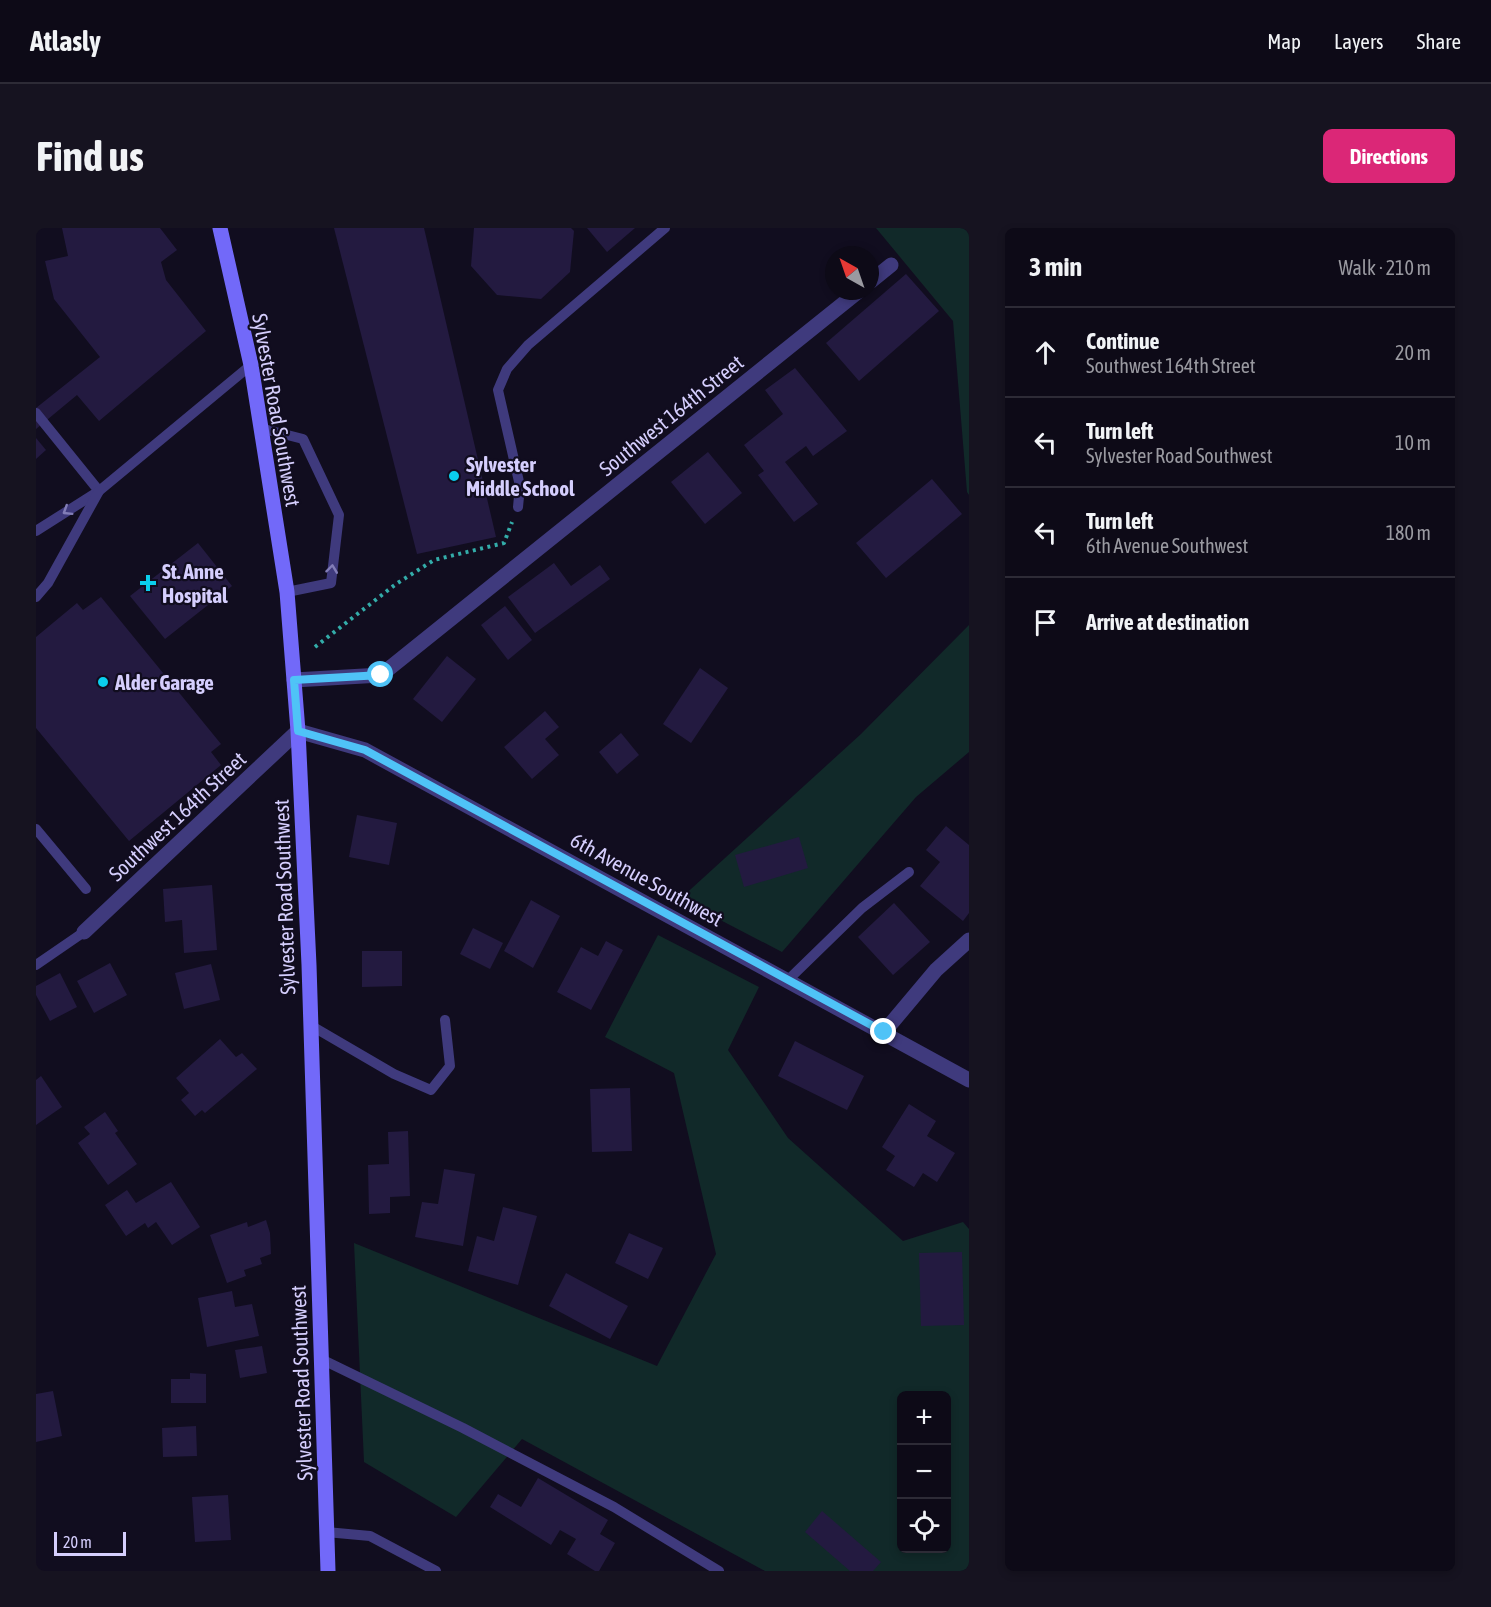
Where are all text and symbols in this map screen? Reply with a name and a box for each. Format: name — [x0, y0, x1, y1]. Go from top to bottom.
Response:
text: Atlasly — [30, 25, 101, 57]
text: Map — [1267, 29, 1301, 53]
text: Layers — [1334, 29, 1384, 53]
text: Share — [1417, 29, 1461, 53]
button: Directions — [1323, 129, 1455, 183]
text: Find us — [36, 132, 144, 180]
north arrow — [825, 246, 879, 300]
text: 3 min — [1029, 252, 1082, 282]
text: Walk · 210 m — [1339, 256, 1431, 279]
street label: Sylvester Road Southwest — [248, 311, 306, 509]
text: Continue — [1086, 328, 1160, 354]
icon: ahead — [1029, 336, 1062, 369]
text: 20 m — [1395, 341, 1431, 364]
street label: Southwest 164th Street — [594, 350, 748, 480]
text: Southwest 164th Street — [1086, 354, 1256, 377]
text: Turn left — [1086, 418, 1153, 444]
icon: left — [1029, 426, 1062, 459]
text: 10 m — [1395, 431, 1431, 454]
text: Sylvester Road Southwest — [1086, 444, 1272, 467]
place label: Sylvester Middle School — [466, 452, 575, 500]
marker: Sylvester Middle School — [447, 469, 461, 483]
one-way arrow — [63, 504, 73, 516]
text: Turn left — [1086, 508, 1153, 534]
icon: left — [1029, 516, 1062, 549]
text: 180 m — [1386, 521, 1431, 544]
text: 6th Avenue Southwest — [1086, 534, 1248, 557]
place label: St. Anne Hospital — [162, 559, 228, 607]
one-way arrow — [326, 565, 338, 574]
marker: St. Anne Hospital — [139, 574, 157, 592]
icon: arrive — [1029, 606, 1062, 639]
text: Arrive at destination — [1086, 609, 1249, 635]
route start — [367, 661, 393, 687]
place label: Alder Garage — [114, 670, 214, 694]
marker: Alder Garage — [96, 675, 110, 689]
street label: Southwest 164th Street — [104, 747, 250, 885]
street label: Sylvester Road Southwest — [269, 799, 299, 995]
street label: 6th Avenue Southwest — [567, 827, 727, 931]
route end — [870, 1018, 896, 1044]
street label: Sylvester Road Southwest — [286, 1285, 316, 1481]
map controls — [897, 1391, 951, 1553]
button: + — [897, 1391, 951, 1445]
button: − — [897, 1445, 951, 1499]
button: locate — [897, 1499, 951, 1553]
scale bar — [54, 1529, 126, 1556]
text: 20 m — [63, 1533, 92, 1551]

